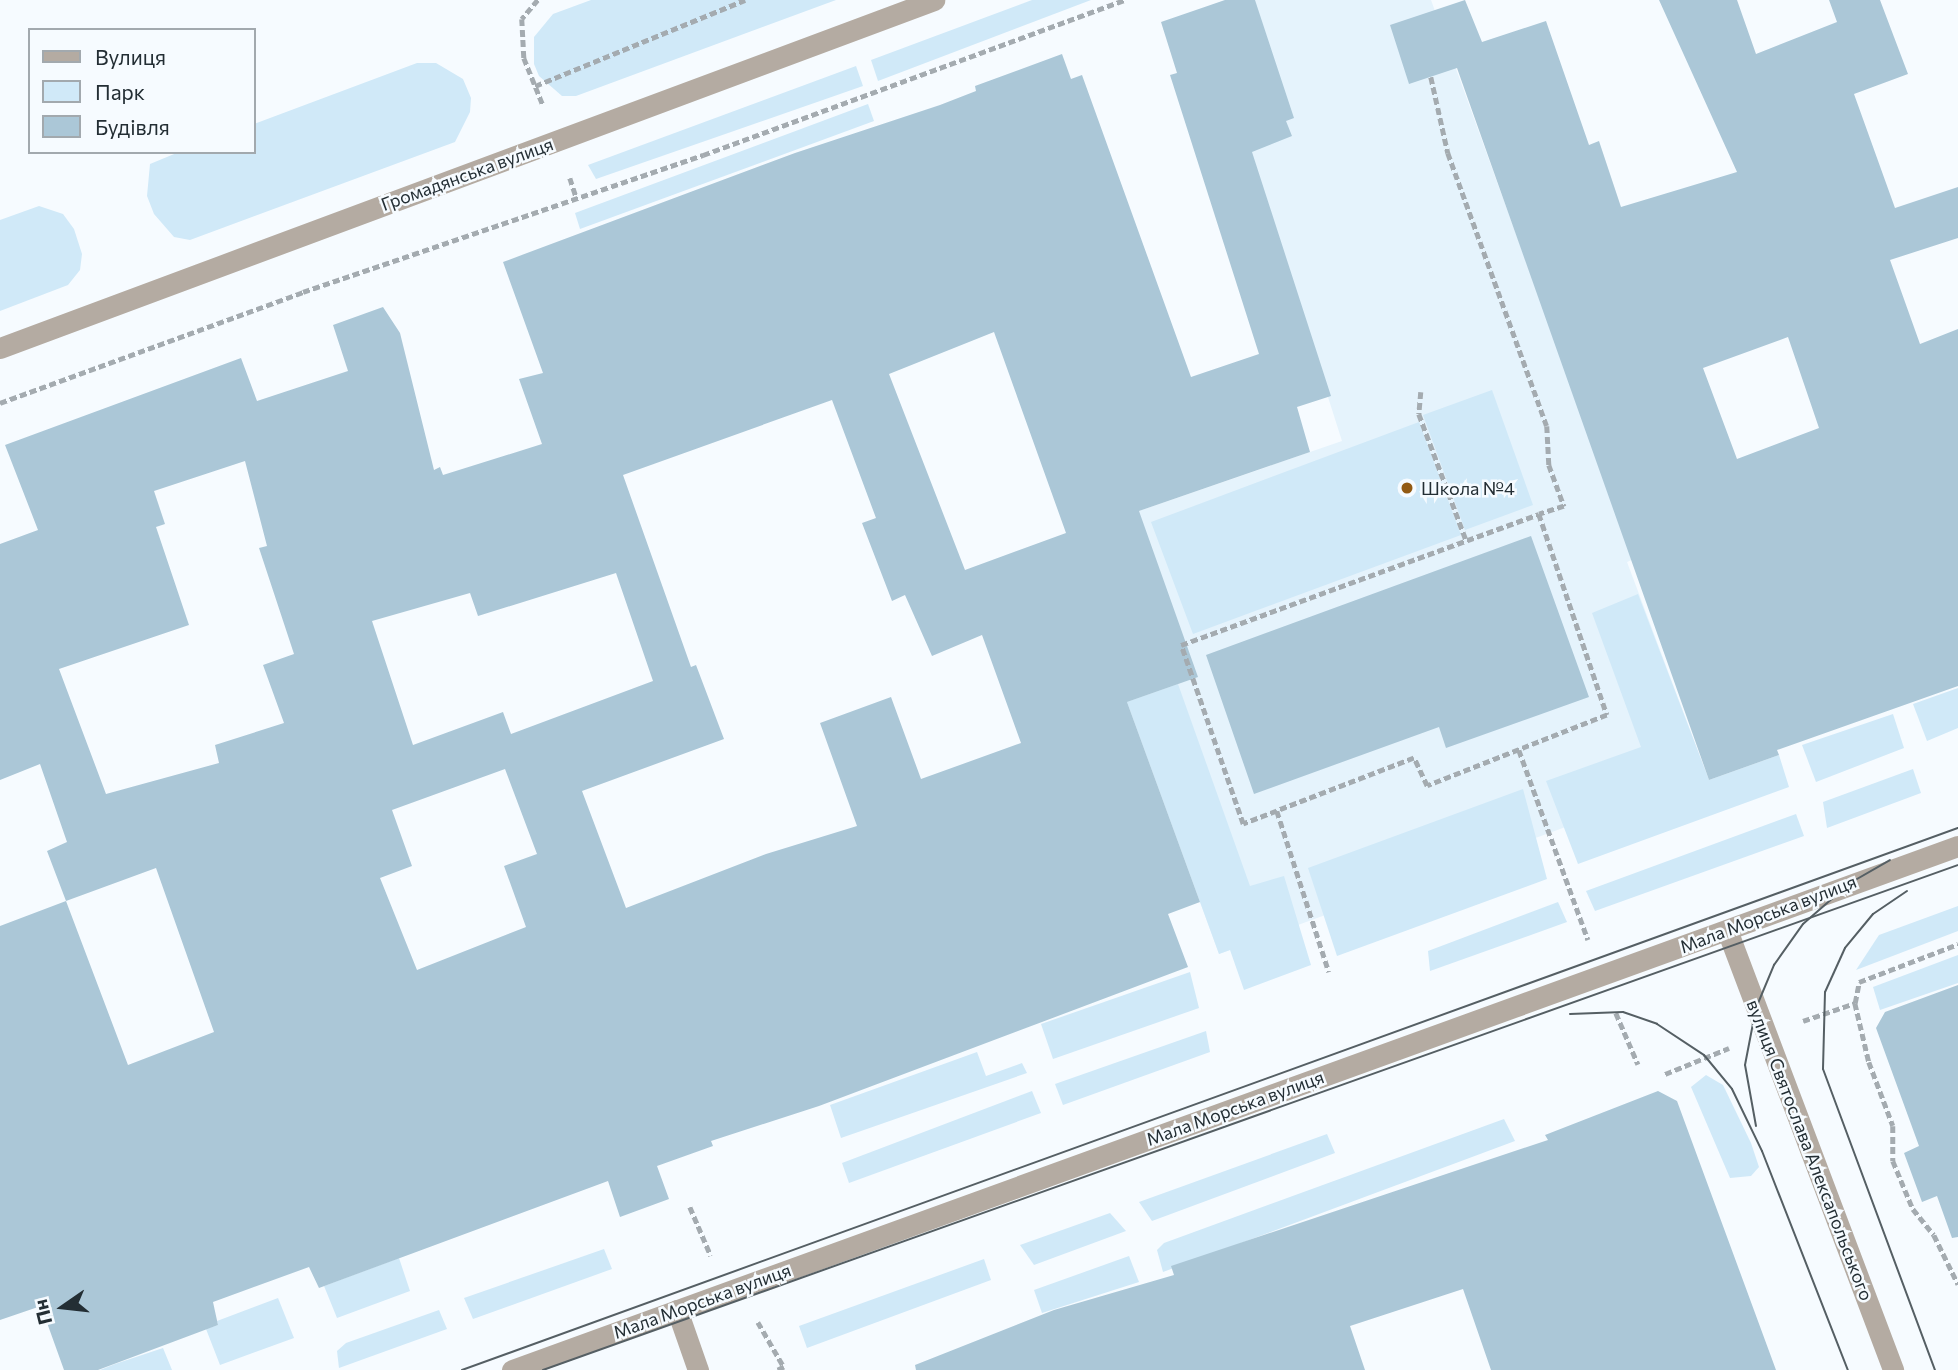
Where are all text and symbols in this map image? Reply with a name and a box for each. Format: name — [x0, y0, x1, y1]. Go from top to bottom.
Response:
legend — [28, 28, 256, 154]
text: Вулиця — [95, 44, 166, 69]
text: Парк — [95, 79, 145, 104]
text: Будівля — [95, 114, 170, 139]
street label: Громадянська вулиця — [378, 133, 556, 215]
place label: Школа №4 — [1421, 477, 1515, 499]
marker: Школа №4 — [1399, 480, 1415, 496]
street label: Мала Морська вулиця — [1677, 870, 1859, 958]
street label: вулиця Святослава Алексапольського — [1742, 996, 1878, 1304]
street label: Мала Морська вулиця — [1143, 1066, 1327, 1150]
street label: Мала Морська вулиця — [610, 1259, 794, 1343]
north arrow — [28, 1272, 98, 1342]
text: Пн — [28, 1297, 56, 1327]

